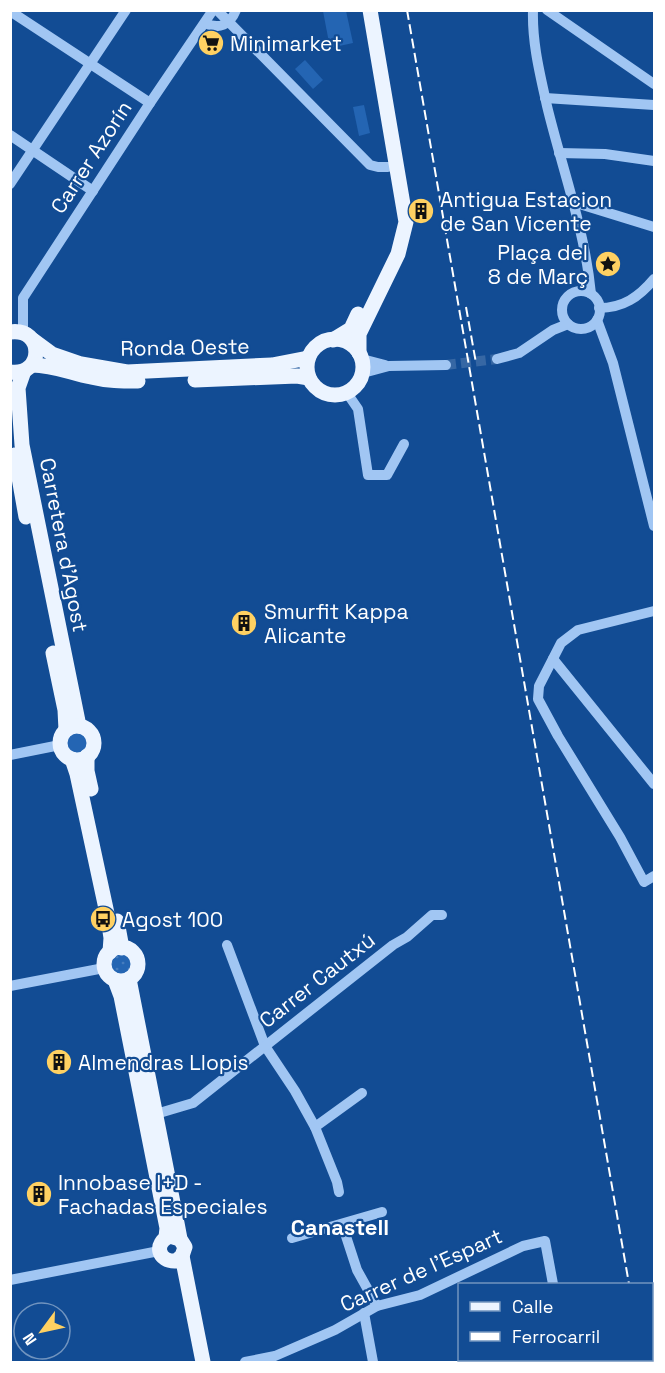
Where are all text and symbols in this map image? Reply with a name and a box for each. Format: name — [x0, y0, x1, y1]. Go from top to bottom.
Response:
supermarket icon: Minimarket — [196, 28, 226, 58]
place label: Minimarket — [230, 30, 342, 57]
street label: Carrer Azorín — [45, 95, 137, 219]
place label: Antigua Estacion de San Vicente — [440, 186, 612, 237]
building icon: Antigua Estacion de San Vicente — [406, 196, 436, 226]
place label: Plaça del 8 de Març — [488, 239, 588, 290]
place icon: Plaça del 8 de Març — [593, 249, 623, 279]
street label: Ronda Oeste — [120, 332, 250, 362]
street label: Carretera d'Agost — [34, 456, 94, 634]
place label: Smurfit Kappa Alicante — [264, 598, 409, 649]
building icon: Smurfit Kappa Alicante — [229, 608, 259, 638]
bus stop icon: Agost 100 — [88, 904, 118, 934]
place label: Agost 100 — [122, 906, 223, 933]
street label: Carrer Cautxú — [254, 926, 380, 1034]
building icon: Almendras Llopis — [44, 1047, 74, 1077]
place label: Almendras Llopis — [78, 1049, 249, 1076]
place label: Innobase I+D - Fachadas Especiales — [58, 1169, 267, 1220]
building icon: Innobase I+D - Fachadas Especiales — [24, 1179, 54, 1209]
district label: Canastell — [291, 1213, 389, 1241]
street label: Carrer de l'Espart — [336, 1222, 506, 1318]
legend — [458, 1283, 653, 1361]
text: Calle — [512, 1295, 553, 1318]
north arrow — [12, 1301, 72, 1361]
text: Ferrocarril — [512, 1325, 600, 1348]
text: N — [18, 1329, 42, 1349]

